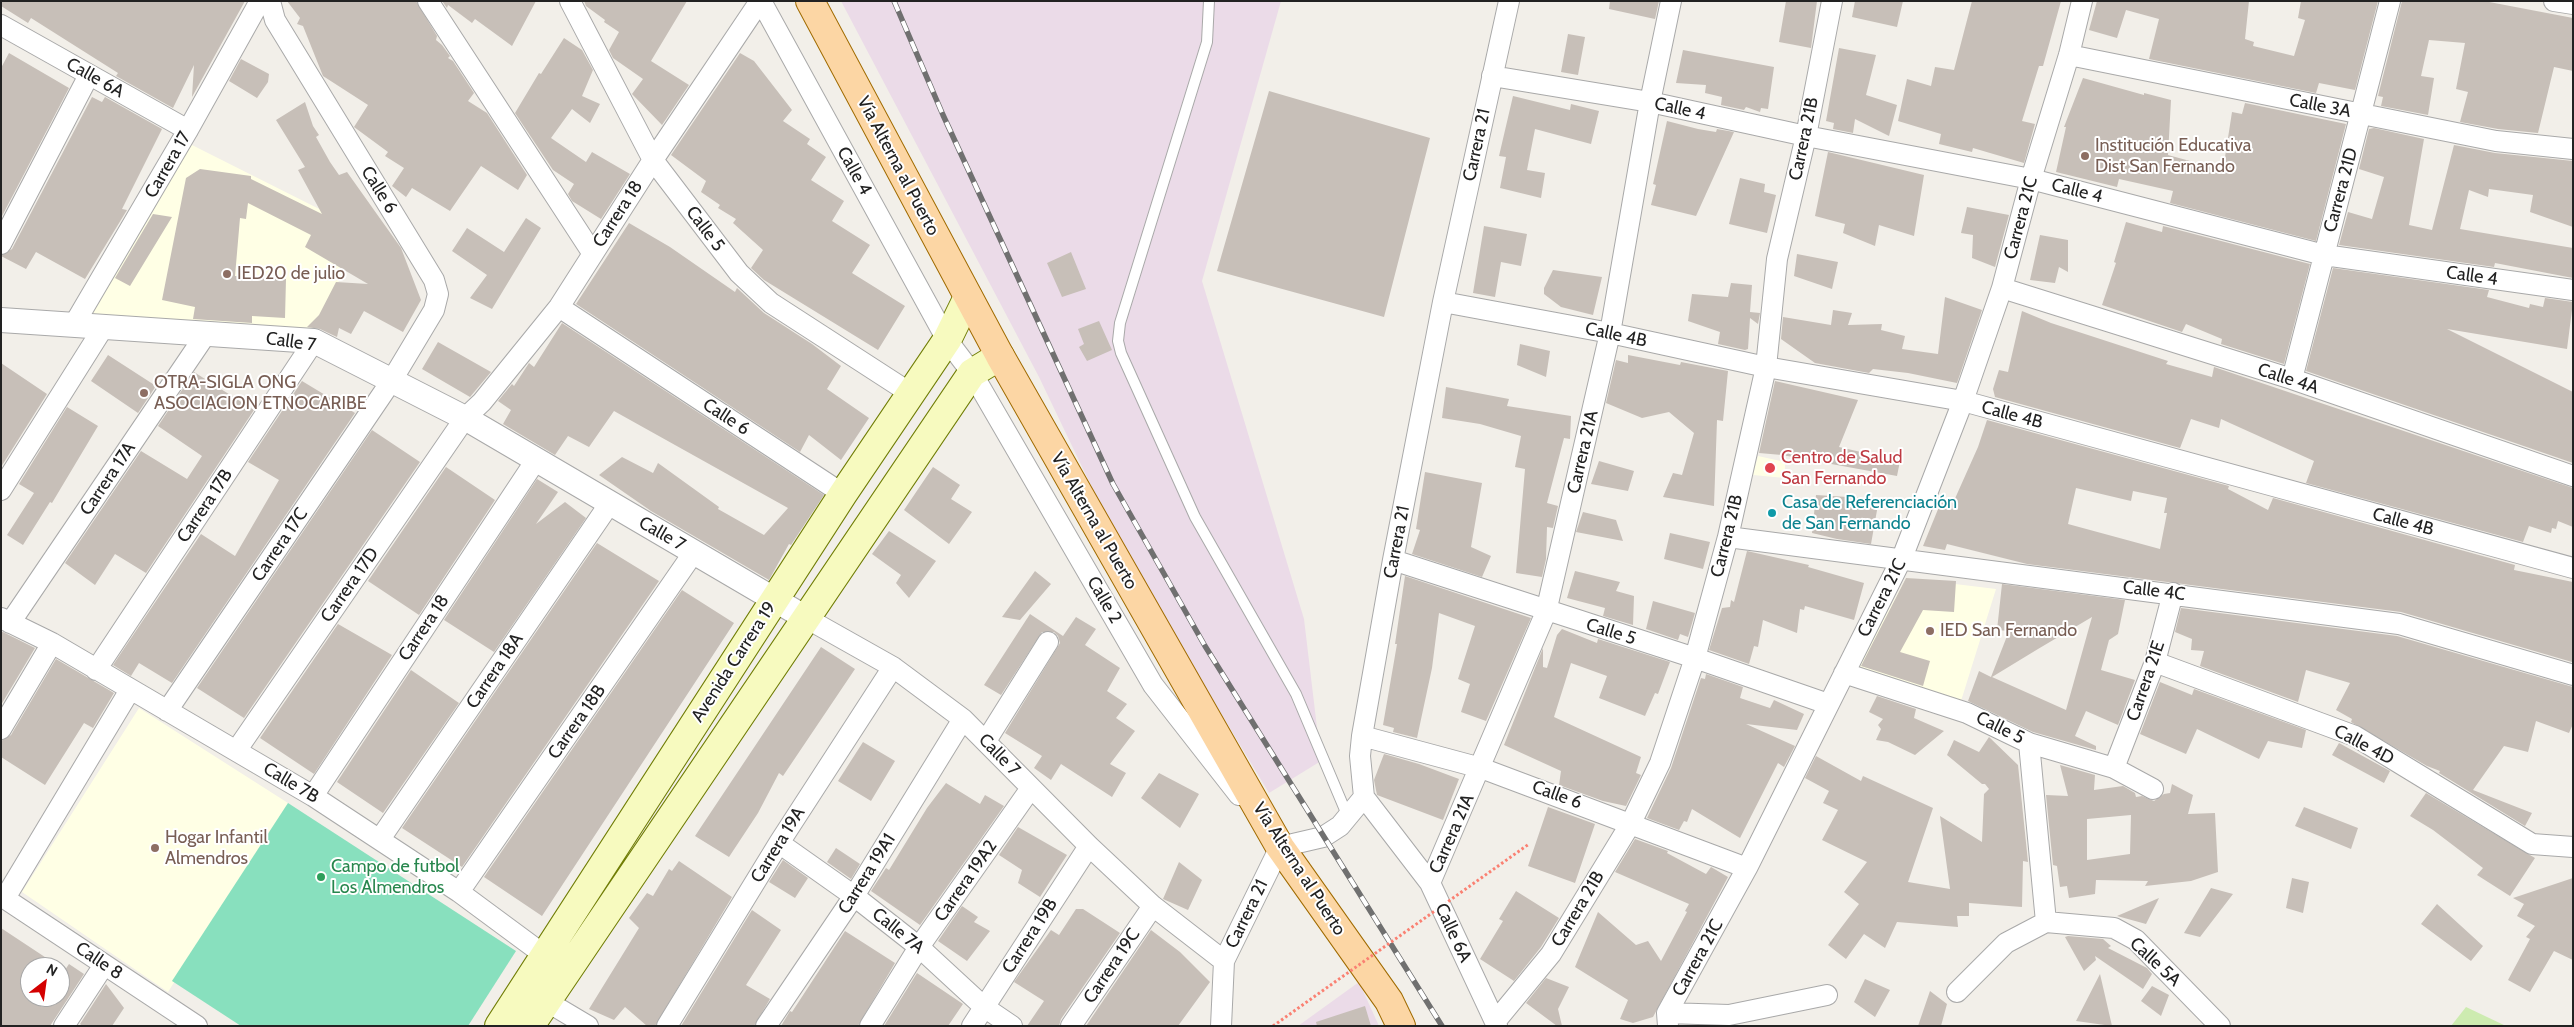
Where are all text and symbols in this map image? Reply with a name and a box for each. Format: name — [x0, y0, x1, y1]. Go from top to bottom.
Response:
street label: Calle 6A — [62, 53, 128, 103]
street label: Calle 3A — [2287, 89, 2353, 123]
street label: Vía Alterna al Puerto — [852, 93, 944, 239]
street label: Calle 4 — [1652, 93, 1708, 125]
street label: Carrera 21B — [1785, 95, 1823, 183]
street label: Carrera 21 — [1459, 107, 1495, 183]
street label: Carrera 17 — [140, 128, 196, 202]
place label: Institución Educativa Dist San Fernando — [2095, 135, 2251, 178]
street label: Calle 4 — [832, 143, 876, 199]
street label: Carrera 21D — [2319, 145, 2363, 235]
marker: Institución Educativa Dist San Fernando — [2079, 150, 2091, 162]
street label: Calle 6 — [356, 162, 402, 218]
street label: Carrera 21C — [2000, 174, 2042, 262]
street label: Calle 4 — [2049, 174, 2105, 208]
street label: Carrera 18 — [588, 177, 648, 251]
street label: Calle 5 — [681, 202, 729, 256]
street label: Calle 4 — [2445, 262, 2499, 290]
place label: IED20 de julio — [237, 263, 345, 285]
marker: IED20 de julio — [221, 268, 233, 280]
street label: Calle 4B — [1583, 318, 1649, 352]
street label: Calle 7 — [265, 328, 317, 356]
street label: Calle 4A — [2255, 359, 2321, 399]
place label: OTRA-SIGLA ONG ASOCIACION ETNOCARIBE — [154, 372, 367, 414]
marker: OTRA-SIGLA ONG ASOCIACION ETNOCARIBE — [138, 387, 150, 399]
street label: Calle 6 — [698, 394, 754, 440]
street label: Calle 4B — [1979, 396, 2045, 434]
street label: Carrera 21A — [1563, 408, 1603, 496]
street label: Carrera 17A — [76, 438, 140, 520]
place label: Centro de Salud San Fernando — [1781, 447, 1903, 489]
street label: Vía Alterna al Puerto — [1046, 449, 1142, 593]
marker: Centro de Salud San Fernando — [1763, 461, 1777, 475]
street label: Carrera 17B — [173, 465, 237, 547]
street label: Carrera 21B — [1706, 492, 1748, 580]
place label: Casa de Referenciación de San Fernando — [1782, 492, 1957, 534]
street label: Calle 4B — [2370, 503, 2436, 541]
street label: Carrera 17C — [248, 504, 312, 586]
street label: Carrera 21 — [1379, 504, 1415, 580]
marker: Casa de Referenciación de San Fernando — [1766, 507, 1778, 519]
street label: Calle 7 — [635, 512, 689, 556]
street label: Carrera 17D — [316, 543, 384, 627]
street label: Carrera 21C — [1853, 555, 1911, 641]
street label: Calle 2 — [1082, 573, 1126, 627]
street label: Calle 4C — [2121, 576, 2187, 606]
street label: Carrera 18 — [394, 591, 454, 665]
street label: Avenida Carrera 19 — [687, 598, 781, 726]
street label: Calle 5 — [1583, 614, 1639, 650]
place label: IED San Fernando — [1940, 620, 2077, 642]
marker: IED San Fernando — [1924, 625, 1936, 637]
street label: Carrera 18A — [462, 629, 528, 713]
street label: Carrera 21E — [2122, 638, 2170, 724]
street label: Carrera 18B — [544, 681, 610, 763]
street label: Calle 5 — [1972, 707, 2028, 749]
street label: Calle 4D — [2330, 720, 2398, 770]
street label: Calle 7 — [974, 729, 1024, 781]
street label: Calle 7B — [259, 758, 323, 808]
street label: Calle 6 — [1529, 776, 1585, 814]
street label: Carrera 21A — [1425, 791, 1479, 877]
street label: Vía Alterna al Puerto — [1248, 798, 1350, 940]
street label: Carrera 19A — [746, 803, 810, 887]
place label: Hogar Infantil Almendros — [165, 827, 268, 870]
street label: Carrera 19A1 — [834, 830, 900, 918]
street label: Carrera 19A2 — [930, 836, 1002, 926]
marker: Hogar Infantil Almendros — [149, 842, 161, 854]
place label: Campo de futbol Los Almendros — [331, 856, 459, 899]
street label: Carrera 21B — [1547, 867, 1609, 951]
marker: Campo de futbol Los Almendros — [315, 871, 327, 883]
street label: Carrera 21 — [1221, 876, 1273, 952]
street label: Carrera 19B — [998, 894, 1062, 978]
street label: Calle 6A — [1430, 900, 1476, 966]
street label: Calle 7A — [868, 904, 928, 958]
street label: Carrera 21C — [1668, 916, 1728, 1000]
street label: Carrera 19C — [1079, 925, 1145, 1007]
street label: Calle 5A — [2125, 933, 2185, 991]
street label: Calle 8 — [71, 937, 127, 985]
north arrow — [20, 957, 70, 1007]
text: N — [43, 960, 61, 980]

